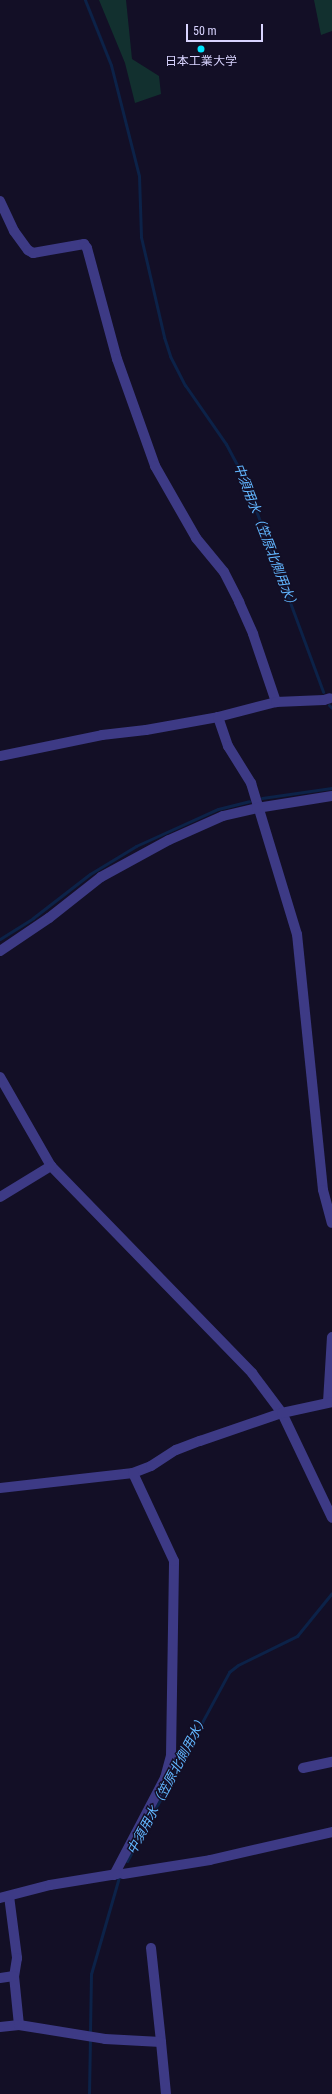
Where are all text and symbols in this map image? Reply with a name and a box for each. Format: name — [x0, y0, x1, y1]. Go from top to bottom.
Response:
scale bar — [188, 16, 265, 42]
text: 50 m — [193, 24, 217, 38]
marker: 日本工業大学 — [196, 44, 206, 54]
place label: 日本工業大学 — [165, 55, 237, 69]
water label: 中須用水（笠原北側用水） — [230, 461, 300, 613]
water label: 中須用水（笠原北側用水） — [124, 1712, 212, 1858]

